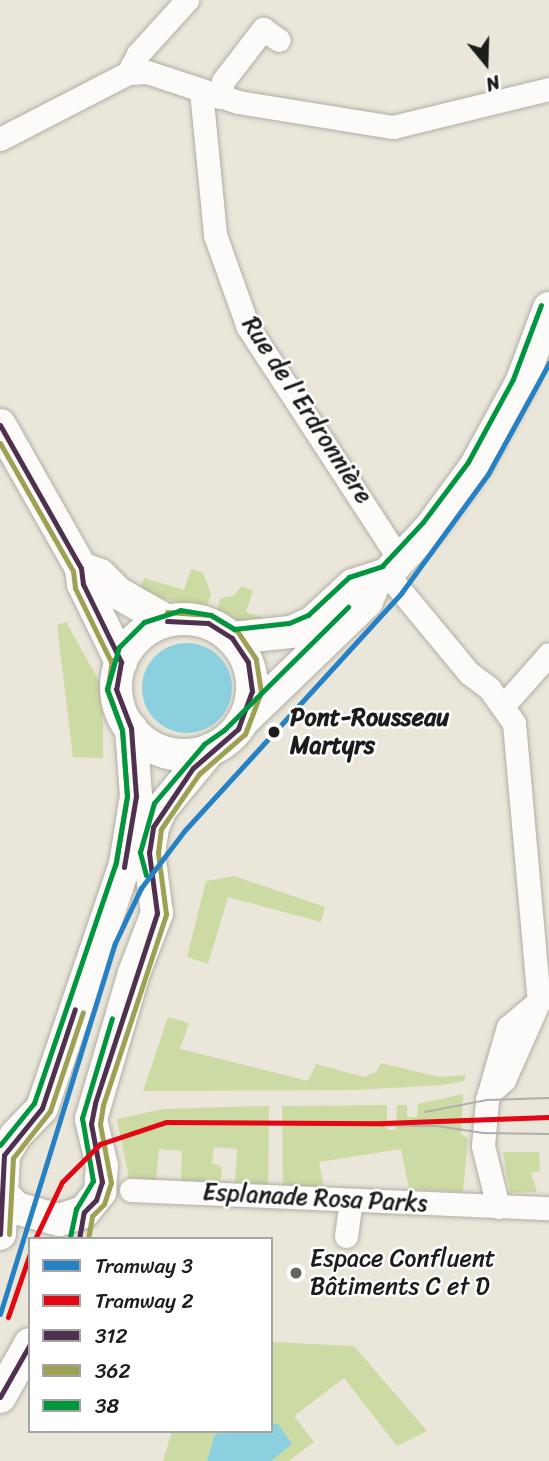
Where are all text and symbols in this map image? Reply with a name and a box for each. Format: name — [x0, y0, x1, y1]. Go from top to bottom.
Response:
north arrow — [451, 28, 521, 98]
text: N — [481, 66, 505, 101]
street label: Rue de l'Erdronnière — [236, 311, 378, 509]
place label: Pont-Rousseau Martyrs — [290, 704, 449, 760]
marker: Pont-Rousseau Martyrs — [264, 722, 284, 742]
street label: Esplanade Rosa Parks — [201, 1178, 429, 1218]
legend — [28, 1237, 273, 1433]
place label: Espace Confluent Bâtiments C et D — [310, 1245, 495, 1301]
text: Tramway 3 — [95, 1247, 193, 1285]
marker: Espace Confluent Bâtiments C et D — [288, 1265, 304, 1281]
text: Tramway 2 — [95, 1282, 194, 1320]
text: 312 — [95, 1317, 128, 1355]
text: 362 — [95, 1352, 131, 1390]
text: 38 — [95, 1387, 119, 1425]

